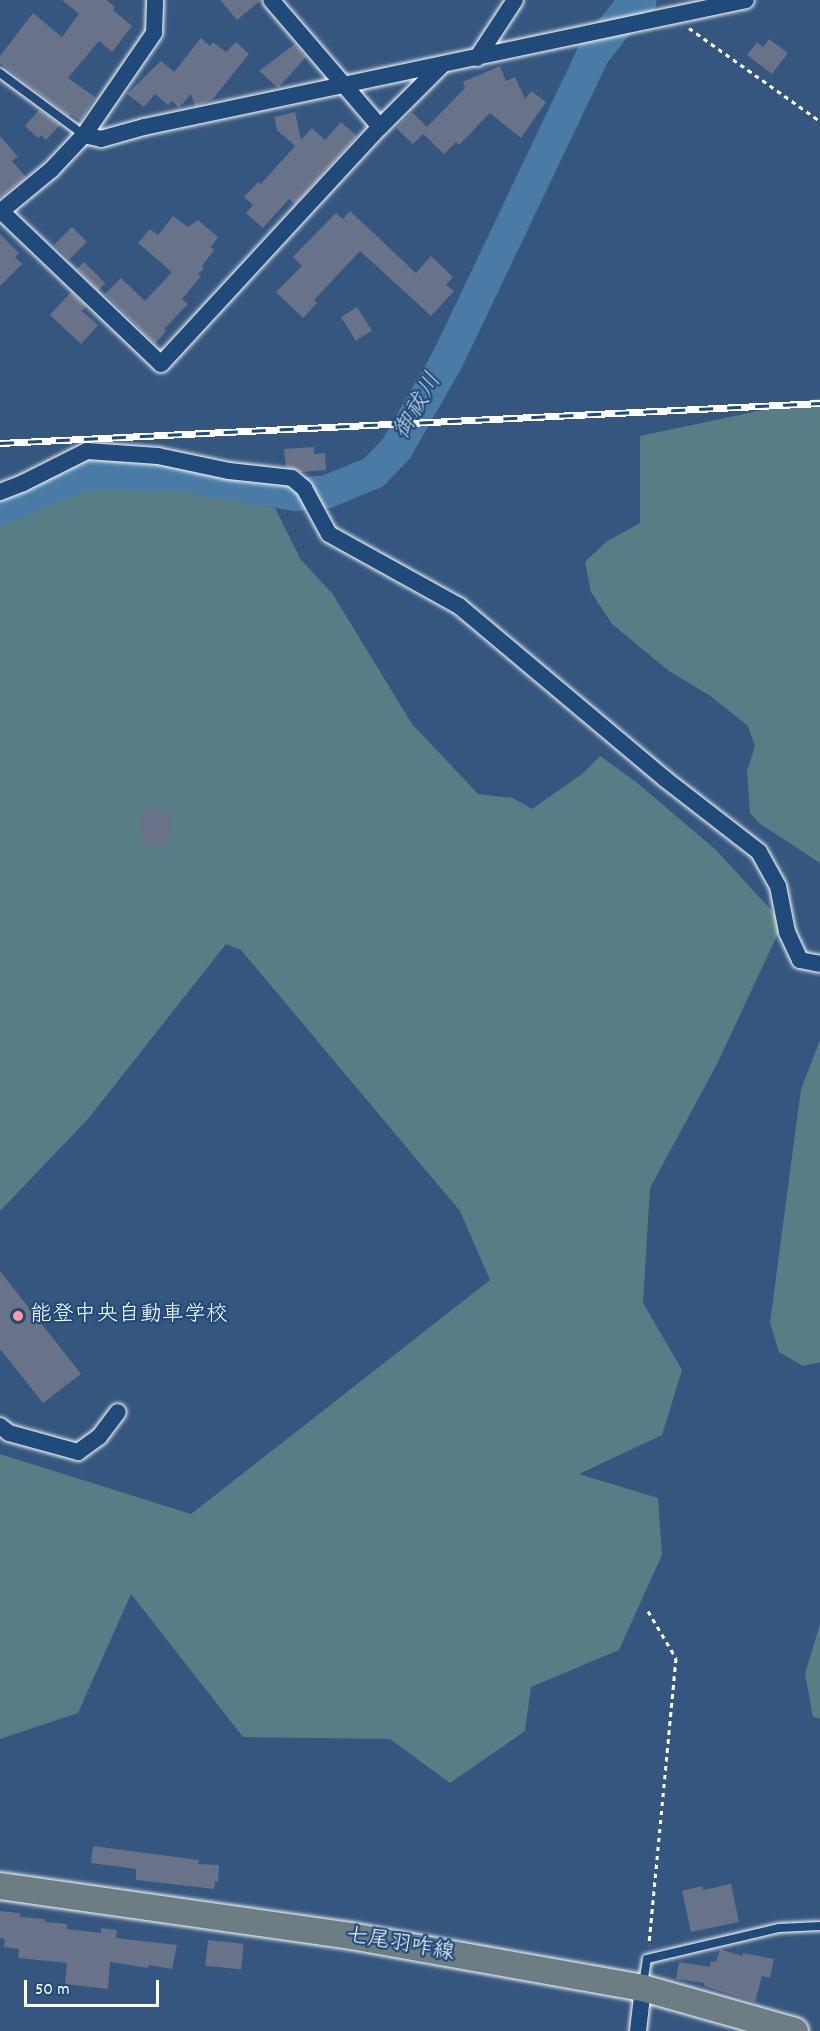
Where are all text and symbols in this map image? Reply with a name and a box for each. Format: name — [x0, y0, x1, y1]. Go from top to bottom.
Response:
water label: 御祓川 — [389, 369, 449, 445]
place label: 能登中央自動車学校 — [30, 1303, 228, 1329]
marker: 能登中央自動車学校 — [11, 1309, 25, 1323]
street label: 七尾羽咋線 — [344, 1922, 456, 1968]
scale bar — [27, 1968, 162, 2006]
text: 50 m — [35, 1978, 70, 2003]

